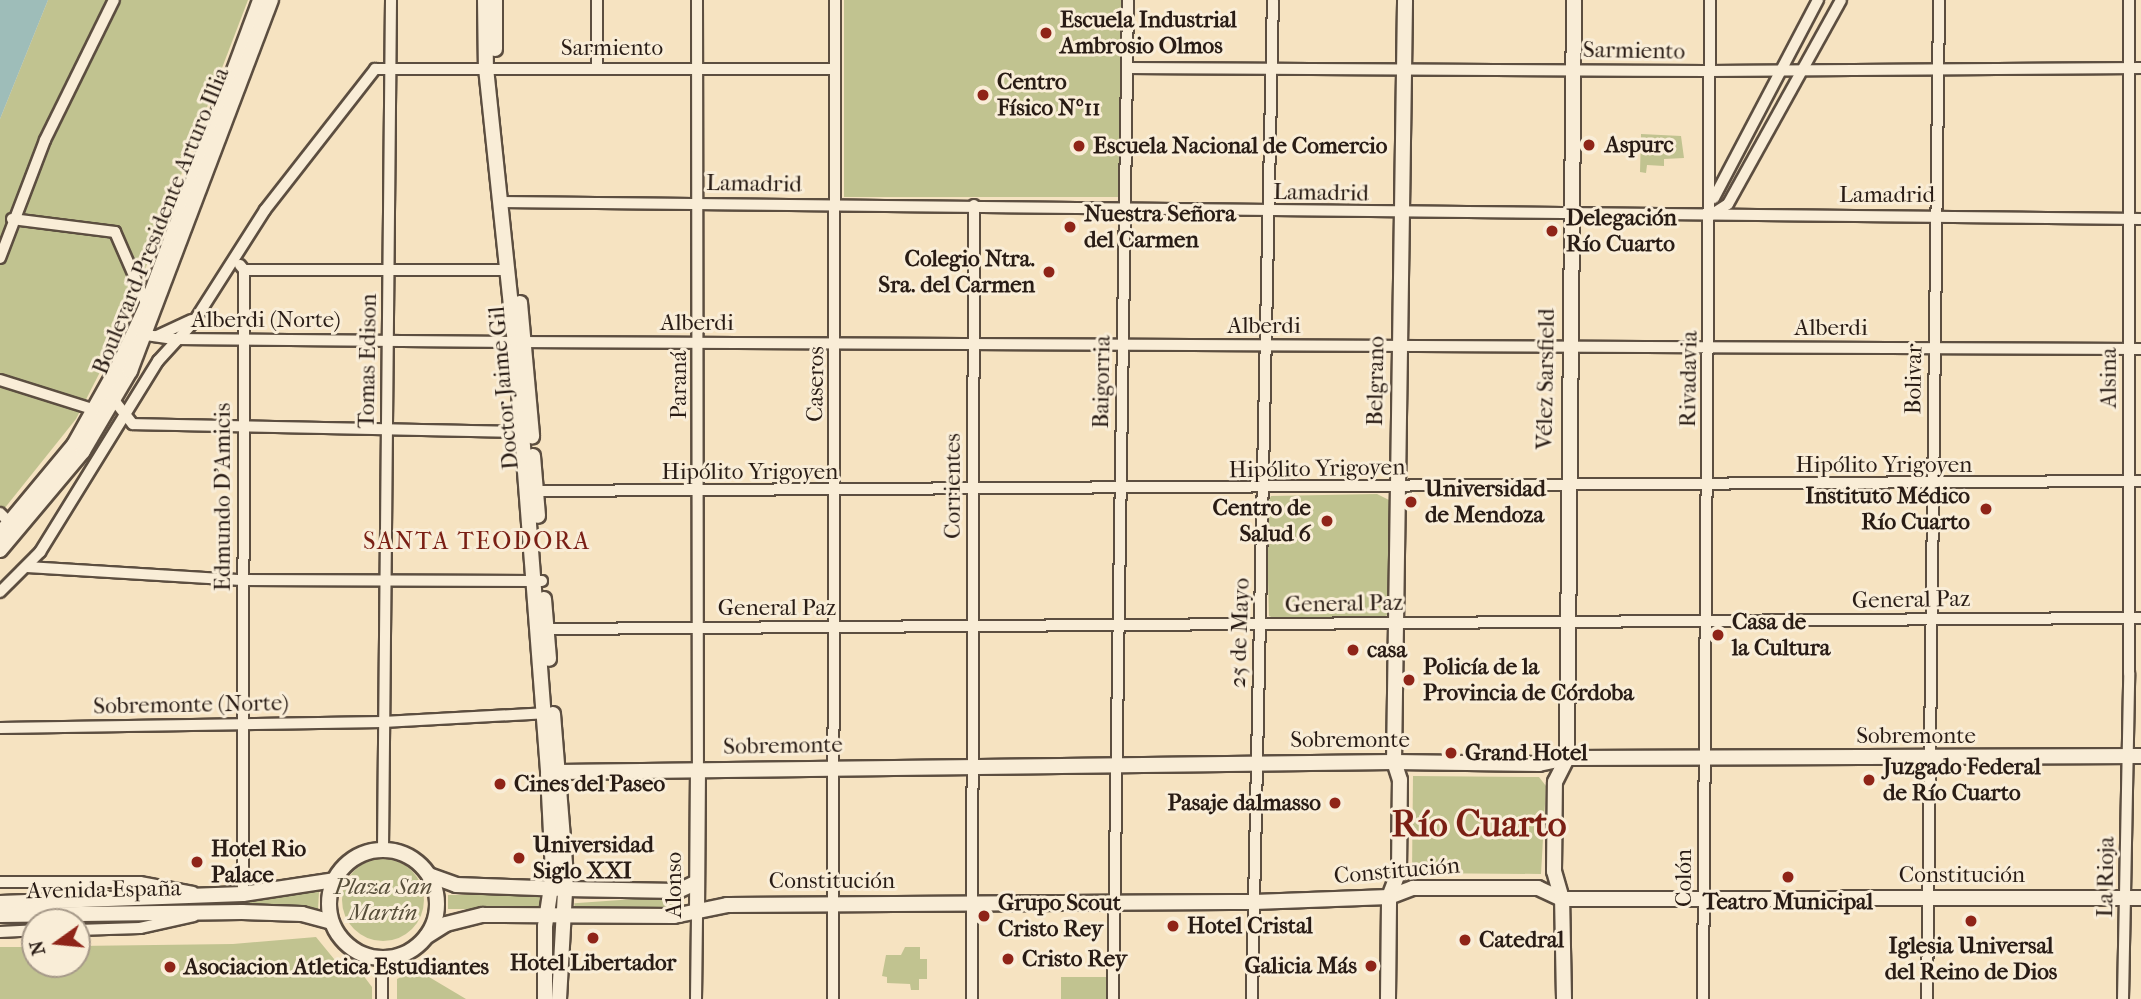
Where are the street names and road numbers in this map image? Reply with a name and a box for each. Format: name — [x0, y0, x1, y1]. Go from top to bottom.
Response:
street label: Sarmiento — [561, 34, 663, 62]
street label: Sarmiento — [1583, 36, 1685, 66]
street label: Boulevard Presidente Arturo Illia — [87, 63, 235, 379]
street label: Lamadrid — [706, 169, 802, 199]
street label: Lamadrid — [1273, 178, 1369, 208]
street label: Lamadrid — [1839, 181, 1935, 209]
street label: Tomas Edison — [353, 293, 383, 429]
street label: Doctor Jaime Gil — [483, 305, 525, 471]
street label: Alberdi (Norte) — [191, 306, 341, 334]
street label: Vélez Sarsfield — [1531, 308, 1561, 450]
street label: Alberdi — [660, 309, 734, 337]
street label: Alberdi — [1227, 312, 1301, 340]
street label: Alberdi — [1794, 314, 1868, 342]
street label: Rivadavia — [1674, 330, 1704, 428]
street label: Baigorria — [1087, 335, 1117, 429]
street label: Belgrano — [1361, 336, 1391, 426]
street label: Bolivar — [1900, 343, 1928, 415]
street label: Caseros — [802, 346, 830, 422]
street label: Alsina — [2095, 348, 2123, 408]
street label: Paraná — [665, 351, 693, 419]
street label: Edmundo D'Amicis — [209, 403, 237, 591]
street label: Corrientes — [939, 433, 967, 539]
street label: Hipólito Yrigoyen — [1796, 451, 1972, 479]
street label: Hipólito Yrigoyen — [1228, 454, 1406, 484]
street label: Hipólito Yrigoyen — [662, 458, 838, 486]
street label: 25 de Mayo — [1224, 577, 1256, 689]
street label: General Paz — [1852, 585, 1970, 615]
street label: General Paz — [1285, 589, 1403, 619]
street label: General Paz — [718, 594, 836, 622]
street label: Sobremonte (Norte) — [93, 689, 289, 721]
street label: Sobremonte — [1856, 722, 1976, 750]
street label: Sobremonte — [1290, 726, 1410, 754]
street label: Sobremonte — [723, 731, 843, 761]
street label: La Rioja — [2091, 836, 2121, 918]
street label: Colón — [1670, 849, 1698, 907]
street label: Alonso — [660, 852, 688, 918]
street label: Constitución — [1333, 852, 1461, 890]
street label: Constitución — [1899, 861, 2025, 889]
street label: Constitución — [769, 867, 895, 895]
street label: Avenida España — [26, 875, 182, 905]

